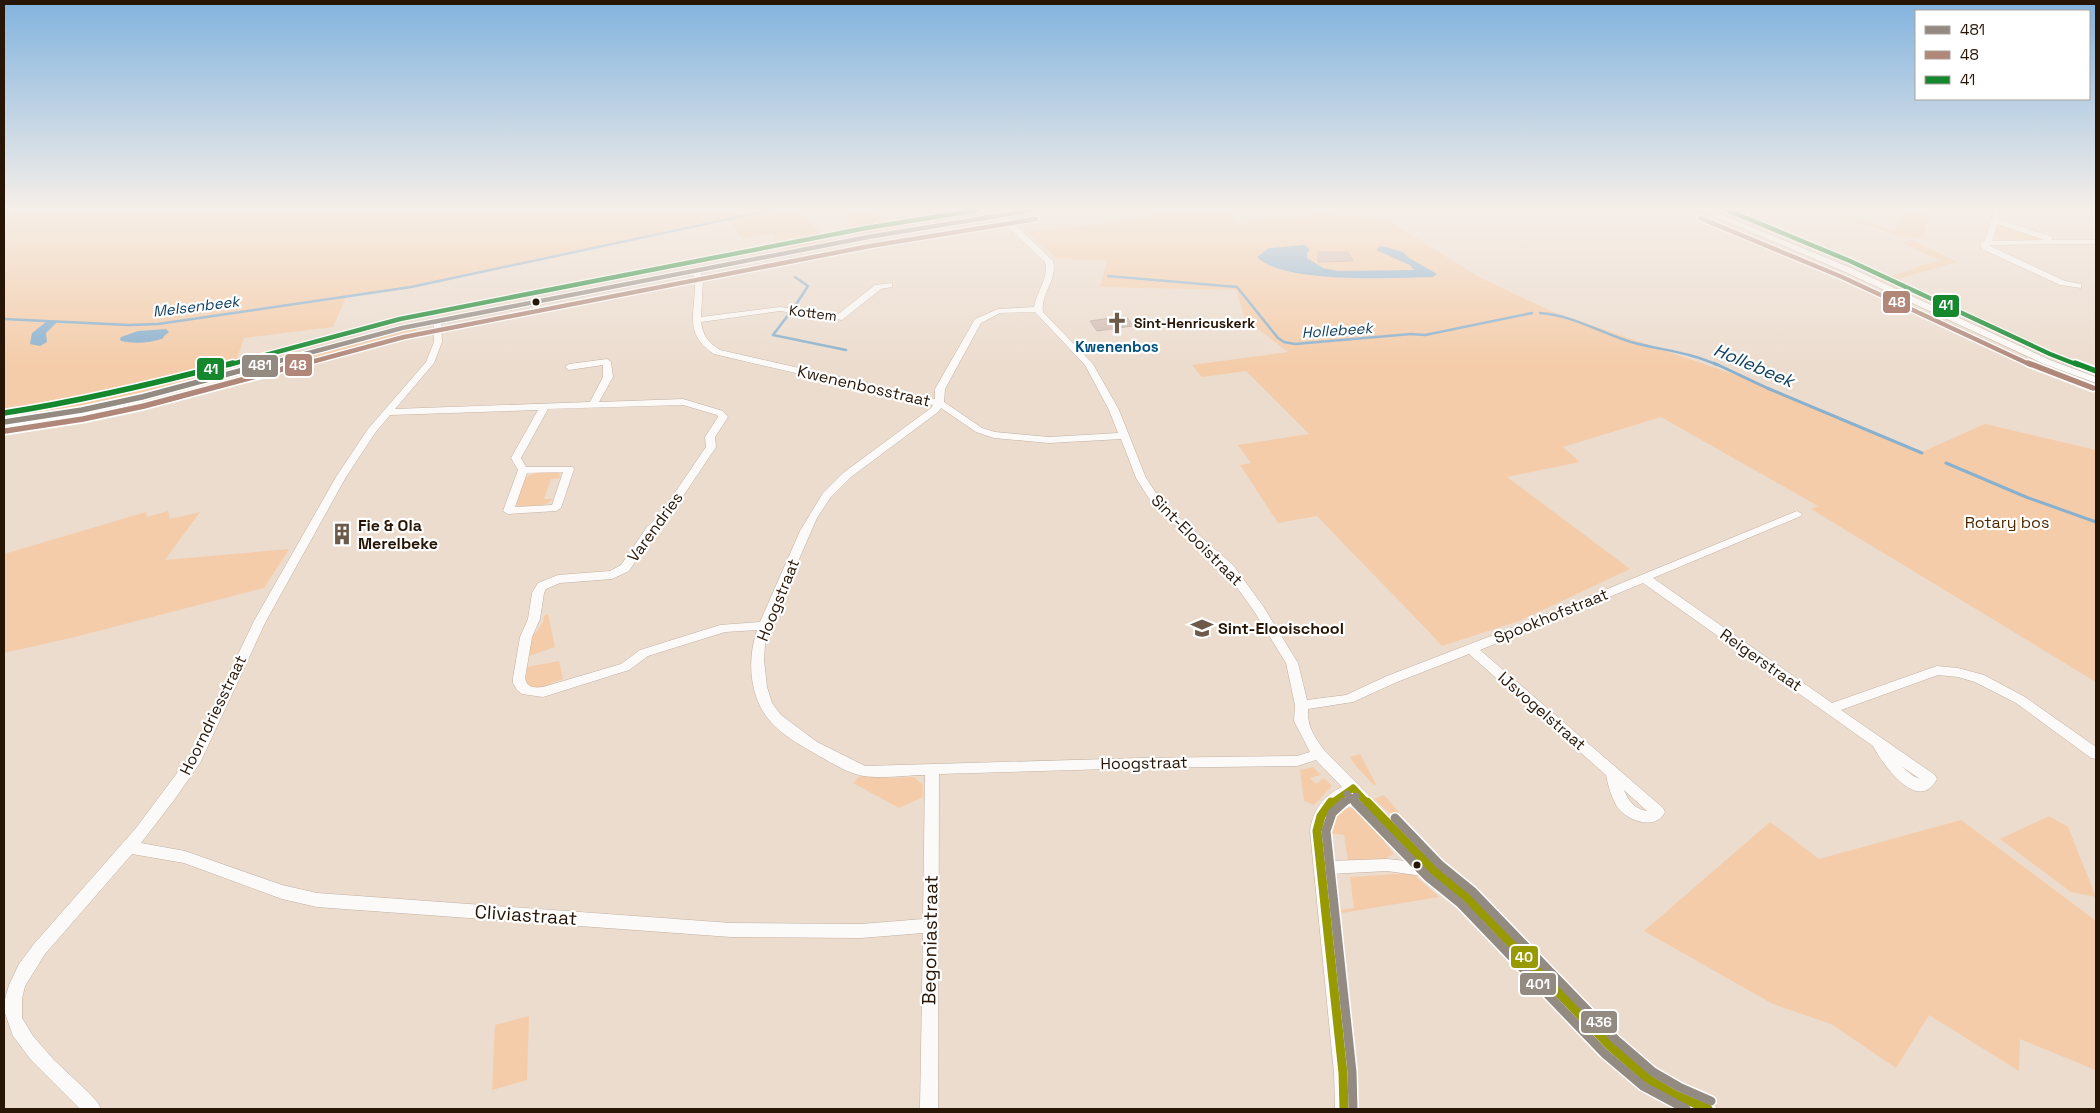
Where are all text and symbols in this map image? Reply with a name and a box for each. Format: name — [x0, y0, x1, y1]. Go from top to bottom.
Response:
legend — [1915, 10, 2090, 100]
text: 481 — [1960, 20, 1985, 39]
text: 48 — [1960, 45, 1979, 64]
text: 41 — [1960, 70, 1975, 89]
line badge: 48 — [1882, 290, 1911, 314]
water label: Melsenbeek — [152, 291, 242, 321]
text: 48 — [1888, 293, 1906, 311]
line badge: 41 — [1932, 294, 1960, 318]
text: 41 — [1939, 296, 1953, 314]
unlabelled marker — [531, 297, 541, 307]
street label: Kottem — [788, 301, 838, 325]
church icon: Sint-Henricuskerk — [1104, 310, 1130, 336]
place label: Sint-Henricuskerk — [1134, 314, 1255, 332]
water label: Hollebeek — [1301, 318, 1375, 342]
district label: Kwenenbos — [1075, 337, 1159, 356]
water label: Hollebeek — [1710, 338, 1800, 393]
line badge: 48 — [284, 353, 313, 377]
line badge: 481 — [241, 354, 279, 378]
text: 481 — [248, 356, 272, 374]
text: 48 — [289, 356, 307, 374]
line badge: 41 — [196, 357, 225, 381]
text: 41 — [204, 360, 218, 378]
street label: Kwenenbosstraat — [795, 360, 933, 412]
street label: Varendries — [622, 488, 688, 566]
street label: Sint-Elooistraat — [1147, 490, 1247, 590]
park label: Rotary bos — [1965, 512, 2049, 533]
place label: Fie & Ola Merelbeke — [358, 515, 438, 554]
building icon: Fie & Ola Merelbeke — [329, 521, 355, 547]
street label: Hoogstraat — [752, 556, 804, 644]
street label: Spookhofstraat — [1491, 584, 1611, 648]
school or university icon: Sint-Elooischool — [1189, 615, 1215, 641]
place label: Sint-Elooischool — [1218, 618, 1344, 639]
street label: Reigerstraat — [1716, 624, 1806, 696]
street label: Hoorndriesstraat — [175, 652, 251, 778]
street label: IJsvogelstraat — [1494, 667, 1590, 755]
street label: Hoogstraat — [1100, 752, 1188, 774]
unlabelled marker — [1412, 860, 1422, 870]
street label: Begoniastraat — [916, 875, 944, 1005]
street label: Cliviastraat — [474, 899, 578, 931]
line badge: 40 — [1510, 945, 1539, 969]
text: 40 — [1515, 948, 1533, 966]
line badge: 401 — [1519, 972, 1557, 996]
text: 401 — [1526, 975, 1550, 993]
line badge: 436 — [1580, 1010, 1618, 1034]
text: 436 — [1586, 1013, 1612, 1031]

